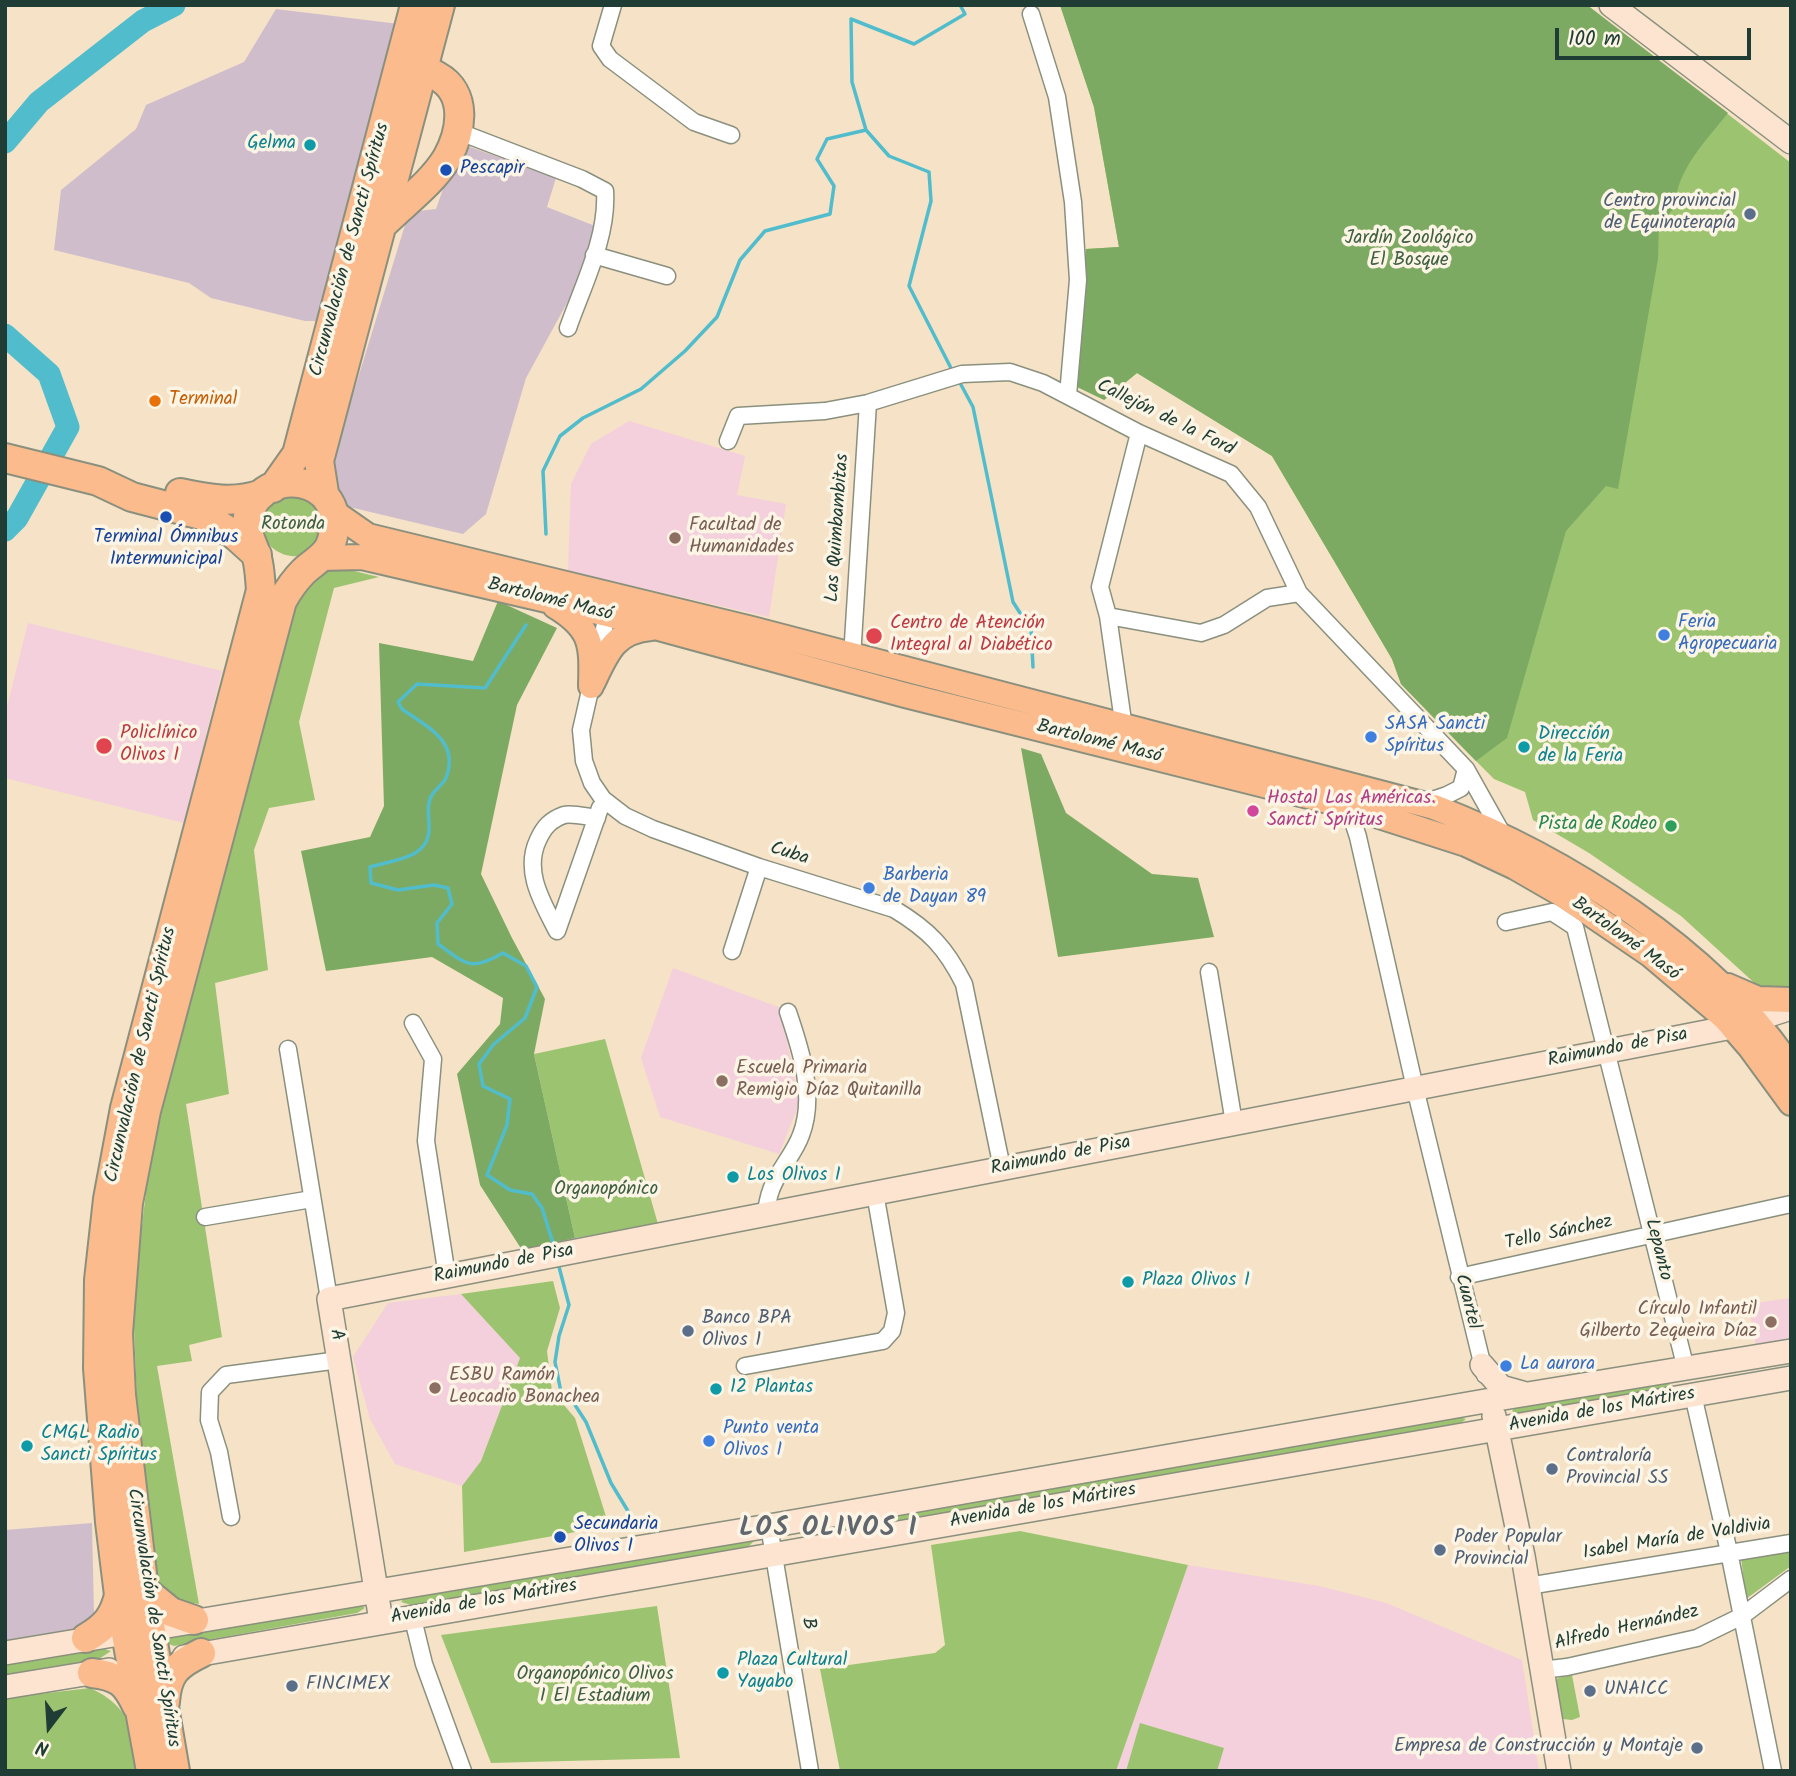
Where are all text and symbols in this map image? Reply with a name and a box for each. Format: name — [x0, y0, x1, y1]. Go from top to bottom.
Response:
scale bar — [1558, 14, 1754, 58]
text: 100 m — [1568, 23, 1621, 56]
street label: Circunvalación de Sancti Spíritus — [306, 121, 396, 379]
place label: Gelma — [247, 134, 296, 156]
marker: Gelma — [302, 137, 318, 153]
place label: Pescapir — [460, 159, 524, 181]
marker: Pescapir — [438, 162, 454, 178]
place label: Centro provincial de Equinoterapía — [1603, 192, 1736, 236]
marker: Centro provincial de Equinoterapía — [1742, 206, 1758, 222]
park label: Jardín Zoológico El Bosque — [1345, 229, 1473, 273]
street label: Callejón de la Ford — [1092, 376, 1238, 462]
place label: Terminal — [169, 390, 237, 412]
marker: Terminal — [147, 393, 163, 409]
street label: Las Quimbambitas — [822, 453, 856, 603]
marker: Terminal Ómnibus Intermunicipal — [158, 509, 174, 525]
park label: Rotonda — [261, 515, 325, 537]
place label: Facultad de Humanidades — [689, 516, 794, 560]
place label: Terminal Ómnibus Intermunicipal — [94, 528, 238, 572]
marker: Facultad de Humanidades — [667, 530, 683, 546]
street label: Bartolomé Masó — [485, 574, 615, 628]
place label: Feria Agropecuaria — [1678, 613, 1777, 657]
place label: Centro de Atención Integral al Diabético — [890, 614, 1053, 658]
marker: Centro de Atención Integral al Diabético — [864, 626, 884, 646]
marker: Feria Agropecuaria — [1656, 627, 1672, 643]
place label: SASA Sancti Spíritus — [1385, 715, 1485, 759]
street label: Bartolomé Masó — [1034, 716, 1164, 770]
place label: Policlínico Olivos I — [120, 724, 197, 768]
place label: Dirección de la Feria — [1538, 725, 1623, 769]
marker: SASA Sancti Spíritus — [1363, 729, 1379, 745]
marker: Policlínico Olivos I — [94, 736, 114, 756]
marker: Dirección de la Feria — [1516, 739, 1532, 755]
place label: Hostal Las Américas. Sancti Spíritus — [1267, 789, 1436, 833]
marker: Hostal Las Américas. Sancti Spíritus — [1245, 803, 1261, 819]
place label: Pista de Rodeo — [1538, 815, 1657, 837]
marker: Pista de Rodeo — [1663, 818, 1679, 834]
street label: Cuba — [767, 838, 811, 872]
place label: Barberia de Dayan 89 — [883, 866, 986, 910]
marker: Barberia de Dayan 89 — [861, 880, 877, 896]
street label: Bartolomé Masó — [1566, 893, 1684, 987]
street label: Circunvalación de Sancti Spíritus — [101, 925, 183, 1185]
street label: Raimundo de Pisa — [1546, 1024, 1690, 1074]
place label: Escuela Primaria Remigio Díaz Quitanilla — [736, 1059, 922, 1103]
marker: Escuela Primaria Remigio Díaz Quitanilla — [714, 1073, 730, 1089]
street label: Raimundo de Pisa — [989, 1132, 1133, 1182]
place label: Los Olivos I — [747, 1166, 841, 1188]
marker: Los Olivos I — [725, 1169, 741, 1185]
park label: Organopónico — [554, 1180, 658, 1202]
street label: Tello Sánchez — [1503, 1212, 1615, 1256]
street label: Lepanto — [1638, 1217, 1676, 1283]
street label: Raimundo de Pisa — [432, 1240, 576, 1290]
place label: Plaza Olivos I — [1142, 1271, 1250, 1293]
street label: Cuartel — [1448, 1272, 1484, 1332]
marker: Plaza Olivos I — [1120, 1274, 1136, 1290]
place label: Círculo Infantil Gilberto Zequeira Díaz — [1579, 1300, 1757, 1344]
place label: Banco BPA Olivos 1 — [702, 1309, 792, 1353]
marker: Círculo Infantil Gilberto Zequeira Díaz — [1763, 1314, 1779, 1330]
marker: Banco BPA Olivos 1 — [680, 1323, 696, 1339]
street label: A — [323, 1328, 347, 1342]
place label: La aurora — [1520, 1355, 1595, 1377]
marker: La aurora — [1498, 1358, 1514, 1374]
place label: ESBU Ramón Leocadio Bonachea — [449, 1366, 600, 1410]
place label: 12 Plantas — [730, 1378, 813, 1400]
marker: ESBU Ramón Leocadio Bonachea — [427, 1380, 443, 1396]
marker: 12 Plantas — [708, 1381, 724, 1397]
street label: Avenida de los Mártires — [1507, 1383, 1697, 1439]
place label: Punto venta Olivos I — [723, 1419, 819, 1463]
place label: CMGL Radio Sancti Spíritus — [41, 1424, 157, 1468]
marker: Punto venta Olivos I — [701, 1433, 717, 1449]
marker: CMGL Radio Sancti Spíritus — [19, 1438, 35, 1454]
place label: Contraloría Provincial SS — [1566, 1447, 1668, 1491]
marker: Contraloría Provincial SS — [1544, 1461, 1560, 1477]
street label: Avenida de los Mártires — [948, 1479, 1138, 1535]
street label: Circunvalación de Sancti Spíritus — [120, 1487, 184, 1749]
street label: Isabel María de Valdivia — [1582, 1514, 1772, 1566]
place label: Secundaria Olivos I — [574, 1515, 658, 1559]
district label: LOS OLIVOS I — [741, 1515, 917, 1547]
place label: Poder Popular Provincial — [1454, 1528, 1562, 1572]
marker: Secundaria Olivos I — [552, 1529, 568, 1545]
marker: Poder Popular Provincial — [1432, 1542, 1448, 1558]
street label: Avenida de los Mártires — [389, 1575, 579, 1631]
street label: Alfredo Hernández — [1553, 1601, 1701, 1657]
street label: B — [795, 1616, 819, 1632]
place label: Plaza Cultural Yayabo — [737, 1651, 847, 1695]
park label: Organopónico Olivos I El Estadium — [516, 1665, 674, 1709]
marker: Plaza Cultural Yayabo — [715, 1665, 731, 1681]
place label: FINCIMEX — [306, 1675, 390, 1697]
marker: FINCIMEX — [284, 1678, 300, 1694]
place label: UNAICC — [1604, 1680, 1668, 1702]
marker: UNAICC — [1582, 1683, 1598, 1699]
north arrow — [14, 1692, 84, 1762]
text: N — [33, 1731, 53, 1763]
place label: Empresa de Construcción y Montaje — [1394, 1737, 1683, 1759]
marker: Empresa de Construcción y Montaje — [1689, 1740, 1705, 1756]

